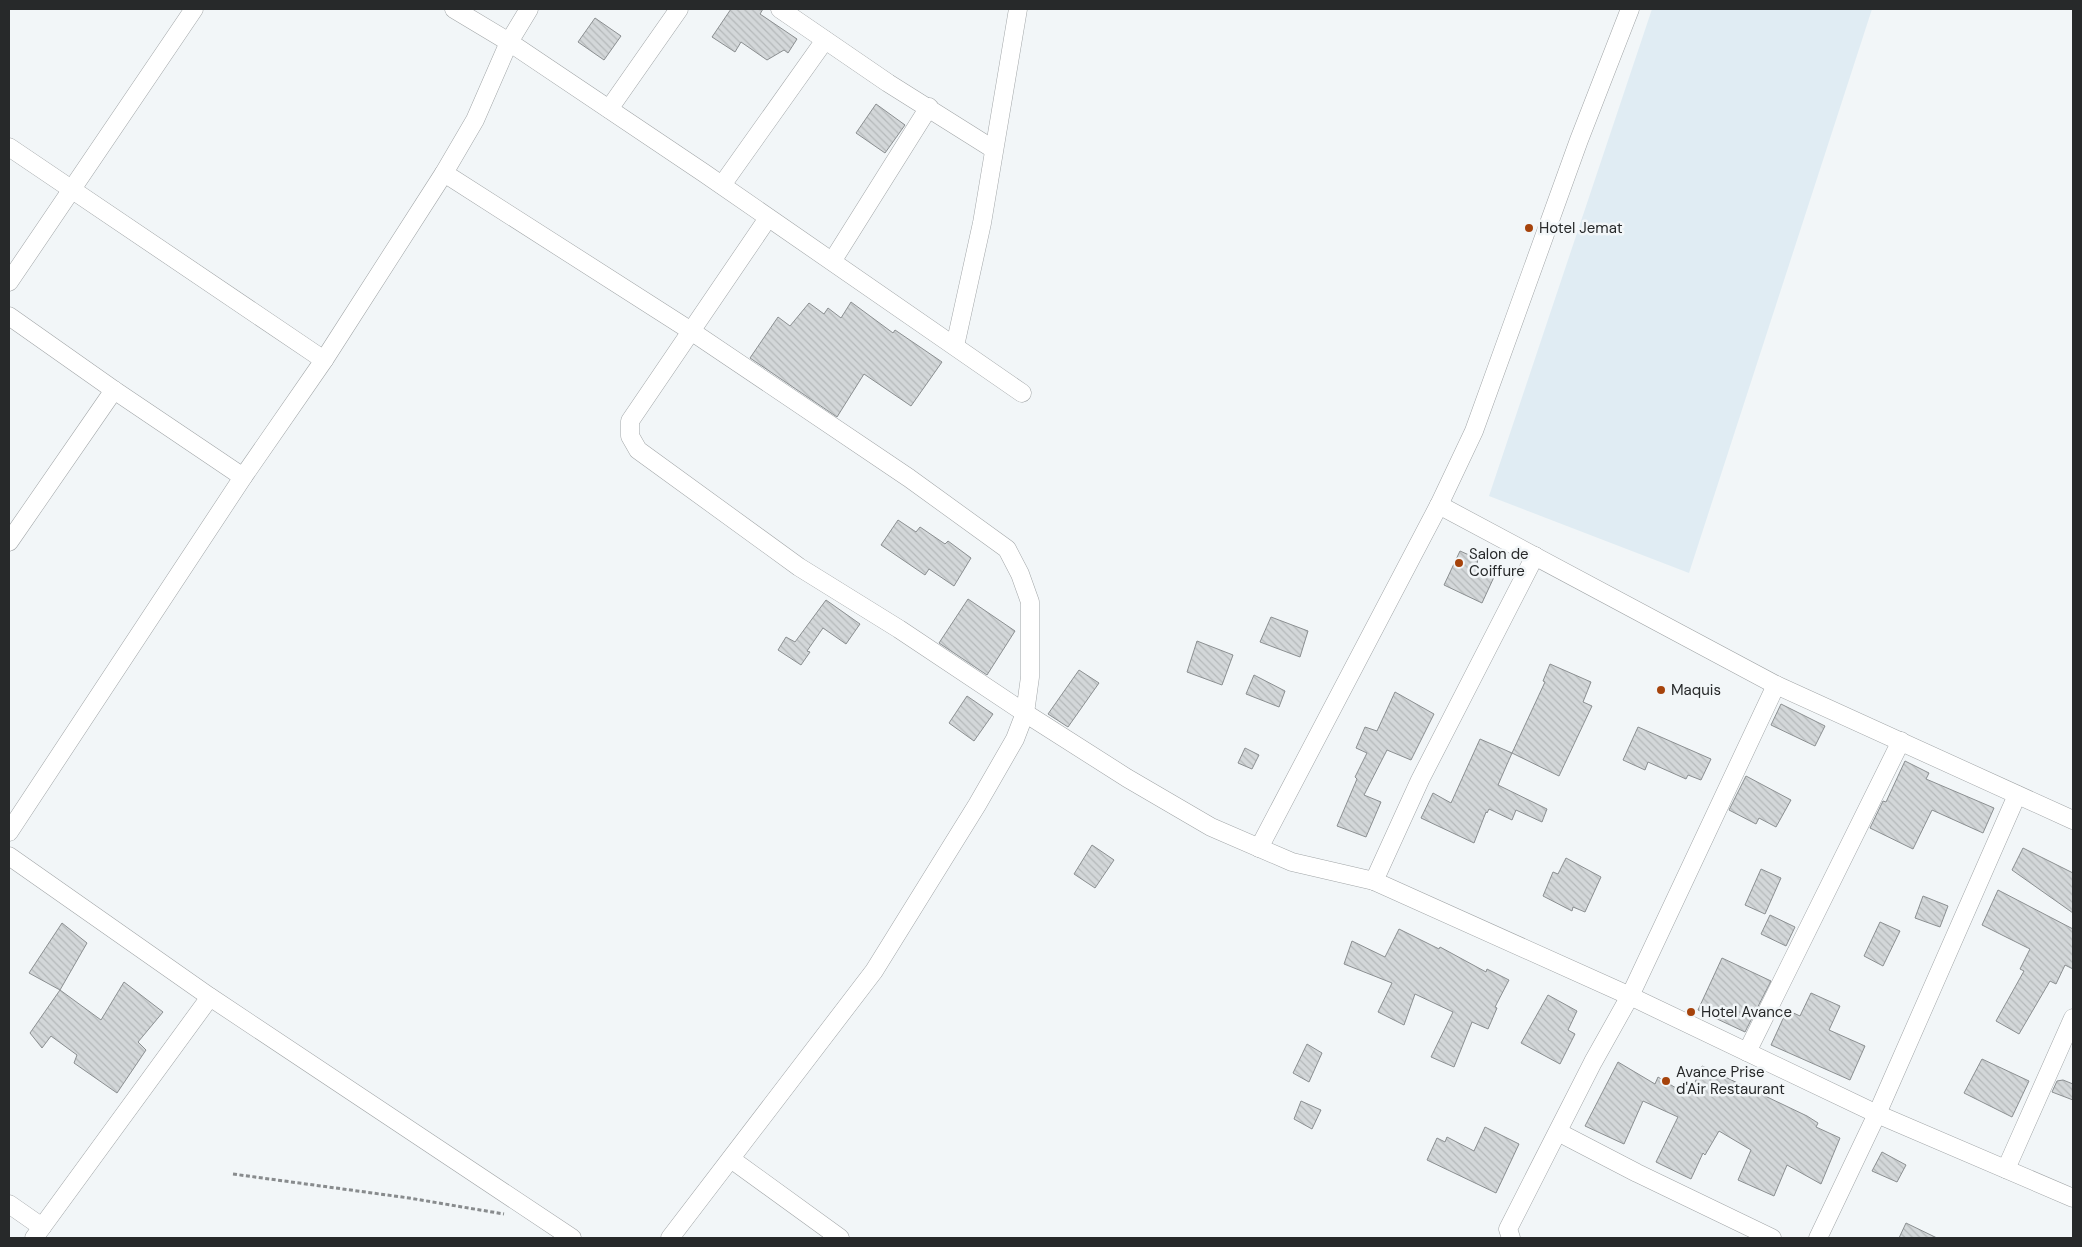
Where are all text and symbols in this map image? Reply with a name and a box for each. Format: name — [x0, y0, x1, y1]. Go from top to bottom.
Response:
place label: Hotel Jemat — [1539, 218, 1623, 238]
marker: Hotel Jemat — [1523, 222, 1535, 234]
place label: Salon de Coiffure — [1469, 544, 1529, 581]
marker: Salon de Coiffure — [1453, 557, 1465, 569]
place label: Maquis — [1671, 680, 1721, 700]
marker: Maquis — [1655, 684, 1667, 696]
place label: Hotel Avance — [1701, 1002, 1792, 1022]
marker: Hotel Avance — [1685, 1006, 1697, 1018]
place label: Avance Prise d'Air Restaurant — [1676, 1062, 1785, 1099]
marker: Avance Prise d'Air Restaurant — [1660, 1075, 1672, 1087]

